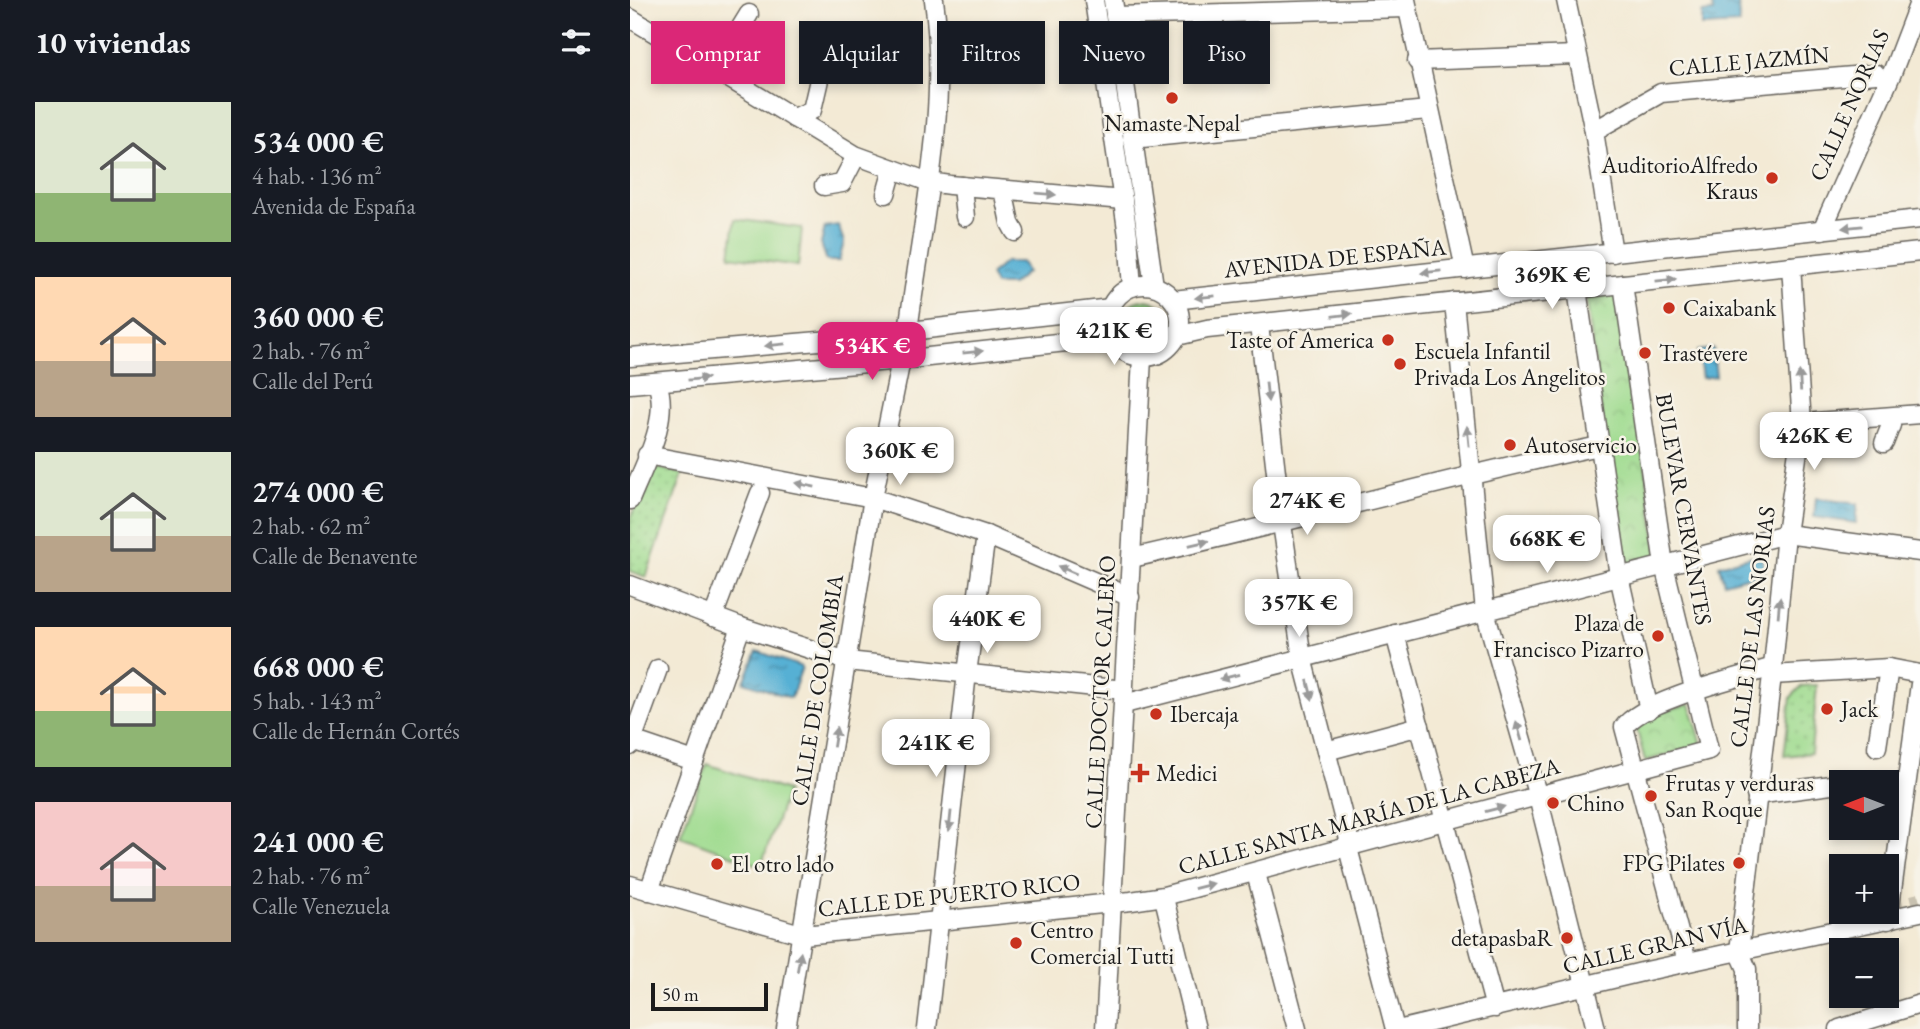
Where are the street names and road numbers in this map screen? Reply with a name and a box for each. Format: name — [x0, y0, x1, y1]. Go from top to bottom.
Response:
street label: CALLE NORIAS — [1802, 24, 1896, 186]
street label: CALLE JAZMÍN — [1667, 39, 1831, 83]
street label: AVENIDA DE ESPAÑA — [1221, 231, 1449, 285]
street label: BULEVAR CERVANTES — [1649, 391, 1719, 627]
street label: CALLE DE LAS NORIAS — [1722, 505, 1782, 749]
street label: CALLE DOCTOR CALERO — [1078, 554, 1122, 830]
street label: CALLE DE COLOMBIA — [784, 571, 850, 808]
street label: CALLE SANTA MARÍA DE LA CABEZA — [1175, 750, 1564, 882]
street label: CALLE DE PUERTO RICO — [816, 866, 1082, 924]
street label: CALLE GRAN VÍA — [1560, 909, 1751, 981]

